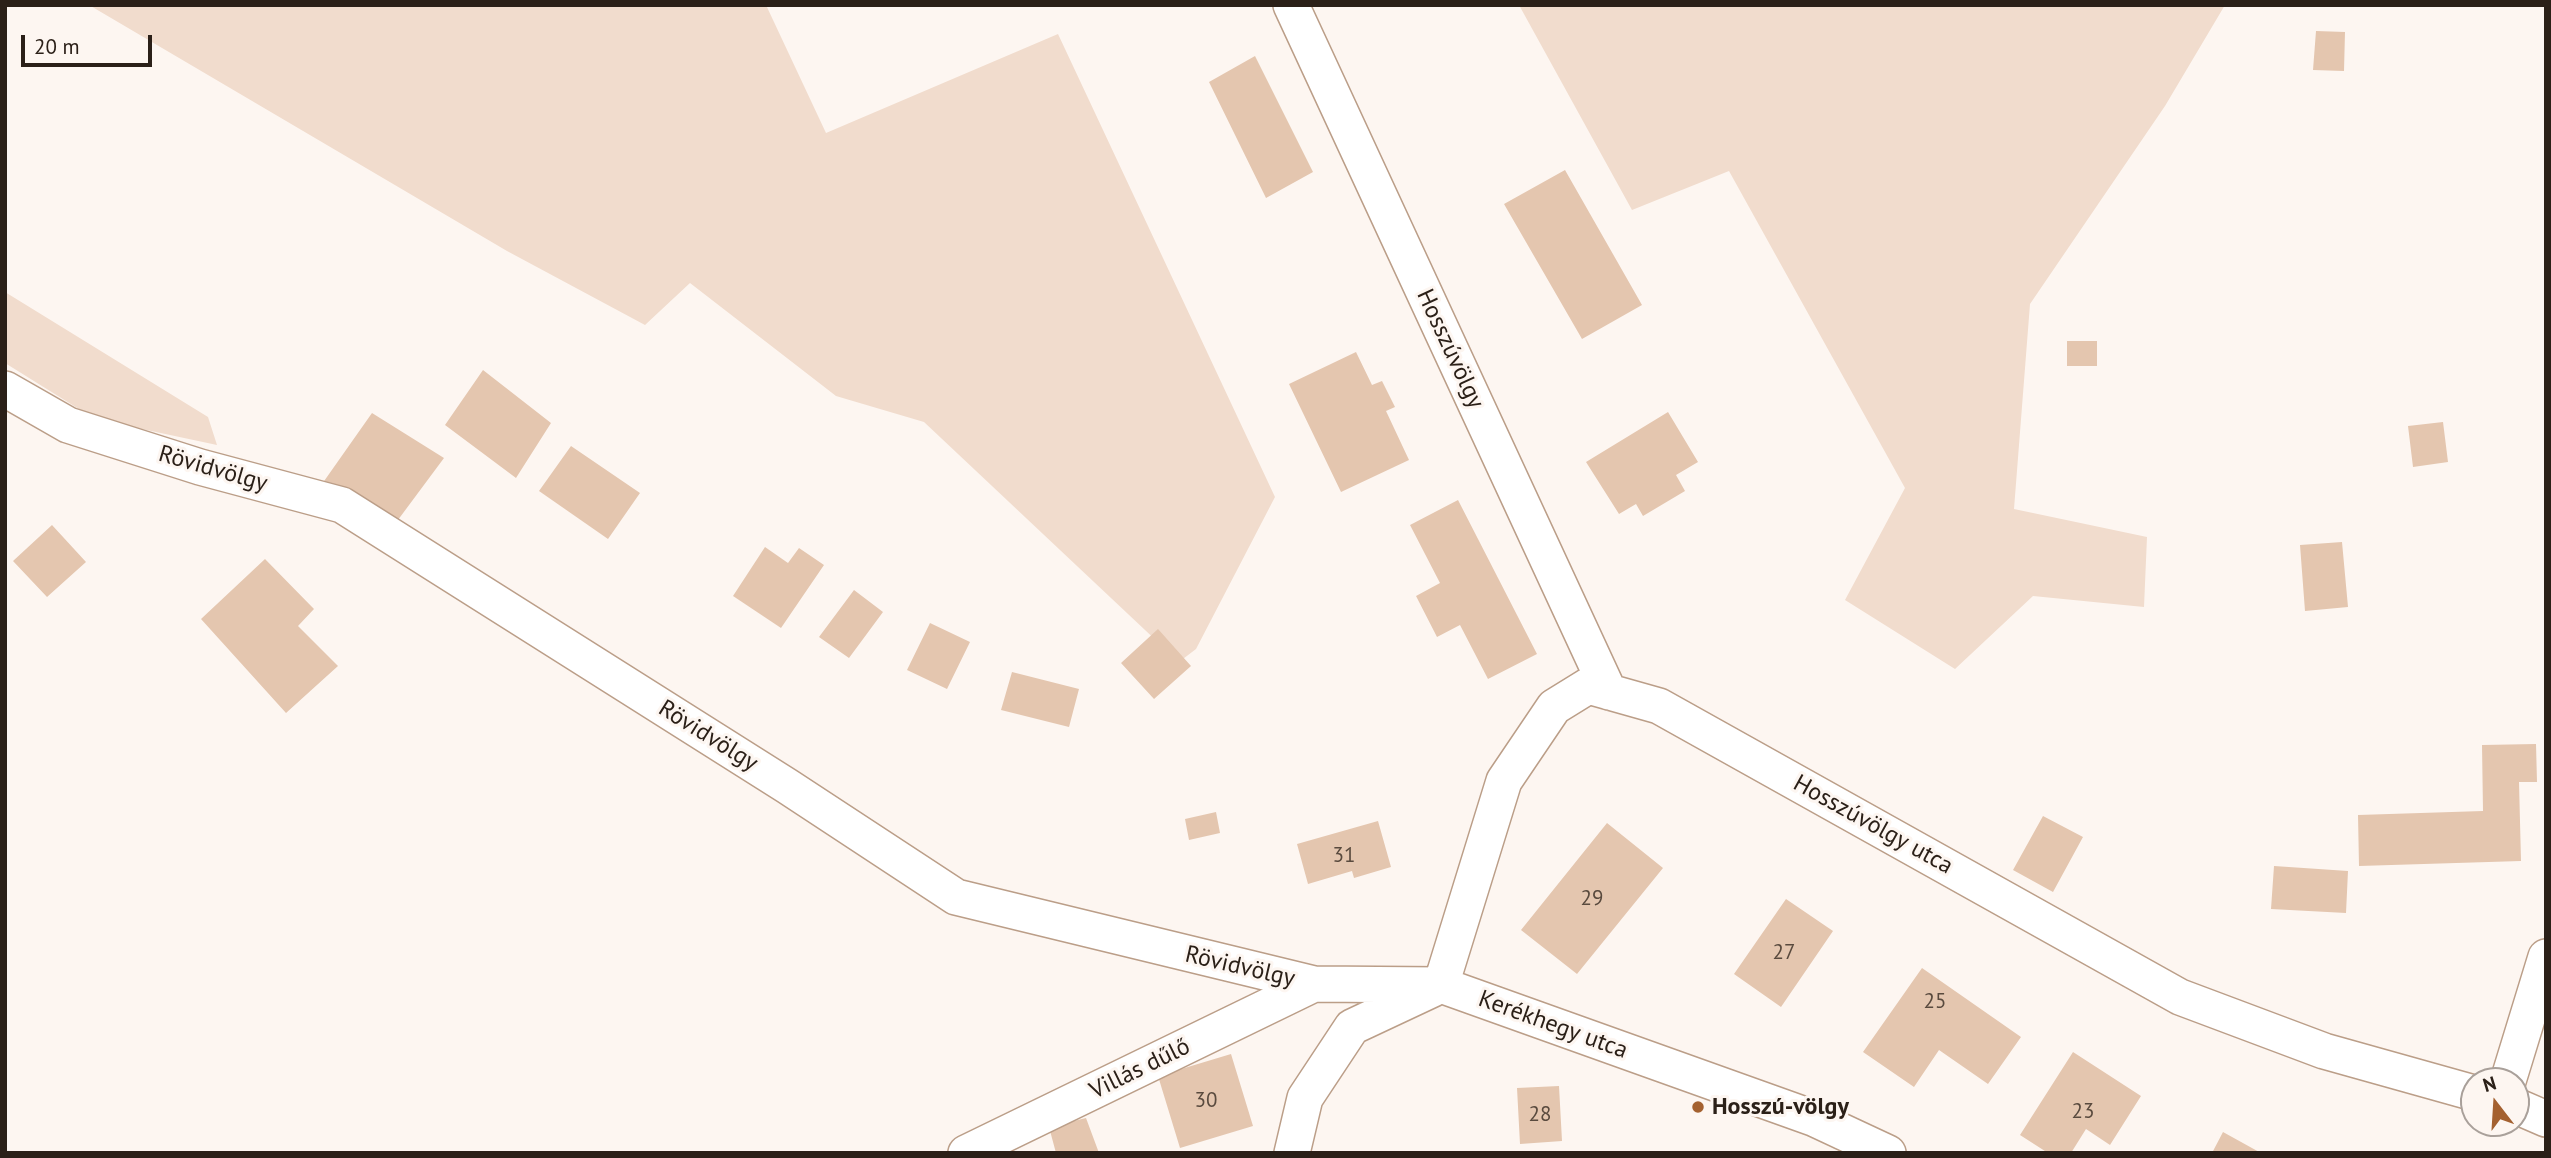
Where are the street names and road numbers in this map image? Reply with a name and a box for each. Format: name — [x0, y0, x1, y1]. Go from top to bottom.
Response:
street label: Hosszúvölgy — [1410, 285, 1490, 413]
street label: Rövidvölgy — [155, 440, 271, 498]
street label: Rövidvölgy — [653, 694, 763, 778]
street label: Hosszúvölgy utca — [1788, 769, 1958, 881]
street label: Rövidvölgy — [1182, 940, 1298, 994]
street label: Kerékhegy utca — [1474, 985, 1632, 1065]
street label: Villás dűlő — [1085, 1032, 1195, 1106]

